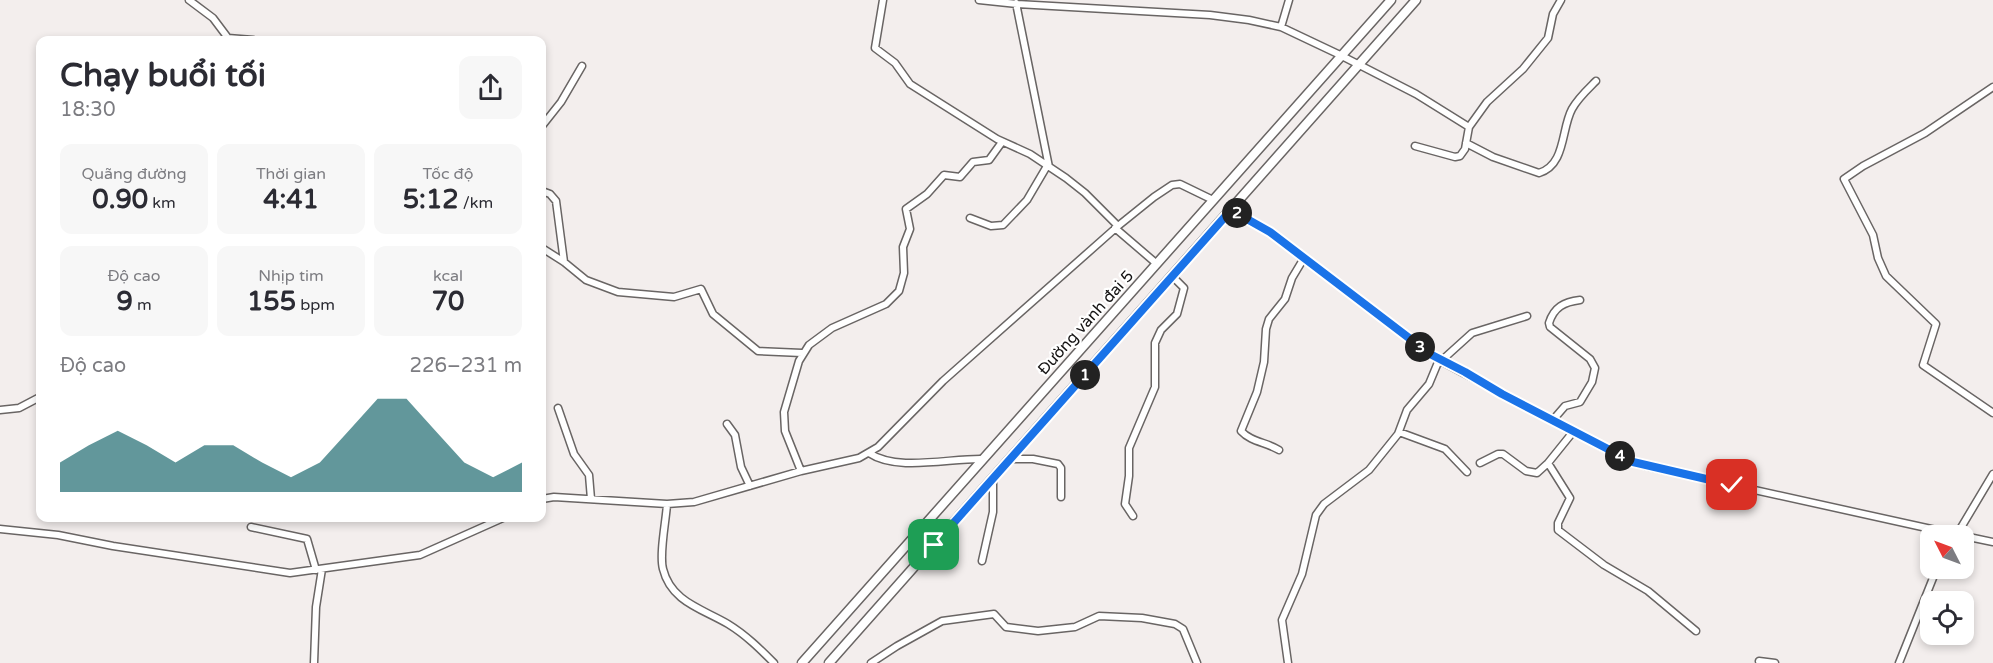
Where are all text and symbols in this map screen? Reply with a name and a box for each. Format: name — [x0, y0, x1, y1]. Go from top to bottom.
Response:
text: Chạy buổi tối — [60, 56, 266, 95]
button: share — [459, 56, 522, 119]
text: 18:30 — [60, 98, 115, 122]
text: Quãng đường — [81, 164, 187, 184]
text: Thời gian — [256, 164, 326, 184]
text: Tốc độ — [422, 164, 474, 184]
text: 0.90 — [92, 184, 148, 215]
text: 4:41 — [263, 184, 319, 215]
text: 5:12 — [403, 184, 459, 215]
text: km — [148, 193, 176, 213]
text: /km — [459, 193, 493, 213]
pin: 2 — [1222, 198, 1252, 228]
text: 2 — [1232, 203, 1242, 223]
text: Độ cao — [108, 266, 160, 286]
text: Nhịp tim — [258, 266, 324, 286]
text: kcal — [433, 266, 463, 286]
street label: Đường vành đai 5 — [1033, 266, 1138, 379]
text: 9 — [116, 286, 133, 317]
text: 155 — [247, 286, 296, 317]
text: 70 — [432, 286, 464, 317]
text: m — [133, 295, 152, 315]
text: bpm — [296, 295, 335, 315]
pin: 3 — [1405, 332, 1435, 362]
text: 3 — [1415, 337, 1425, 357]
text: Độ cao — [60, 354, 126, 378]
text: 226–231 m — [409, 354, 522, 378]
pin: 1 — [1070, 360, 1100, 390]
text: 1 — [1080, 365, 1090, 385]
pin: 4 — [1605, 441, 1635, 471]
text: 4 — [1615, 446, 1625, 466]
pin — [1706, 459, 1757, 510]
icon: check — [1715, 468, 1748, 501]
pin — [908, 519, 959, 570]
north arrow — [1920, 525, 1974, 579]
map controls — [1920, 525, 1974, 645]
icon: arrive — [917, 528, 950, 561]
button: locate — [1920, 591, 1974, 645]

